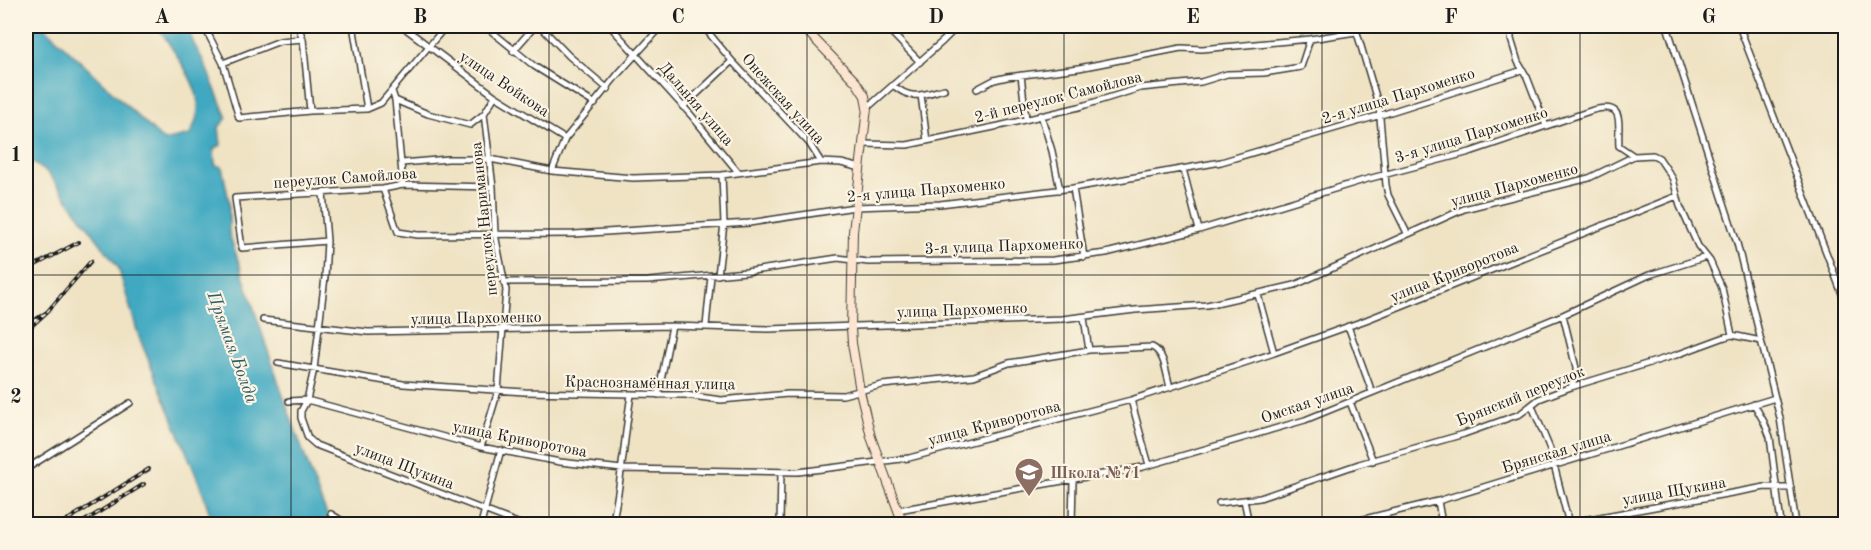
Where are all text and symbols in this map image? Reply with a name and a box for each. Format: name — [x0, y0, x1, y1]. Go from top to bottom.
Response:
text: A — [154, 8, 170, 28]
text: B — [413, 8, 427, 28]
text: C — [671, 8, 685, 28]
text: D — [928, 8, 944, 28]
text: E — [1186, 8, 1200, 28]
text: F — [1444, 8, 1458, 28]
text: G — [1702, 8, 1716, 28]
street label: улица Войкова — [456, 49, 552, 121]
street label: Онежская улица — [738, 51, 827, 148]
street label: Дальняя улица — [655, 59, 736, 149]
street label: 2-я улица Пархоменко — [1320, 66, 1477, 128]
street label: 2-й переулок Самойлова — [973, 69, 1144, 127]
street label: 3-я улица Пархоменко — [1393, 105, 1550, 167]
street label: переулок Нариманова — [469, 141, 501, 297]
text: 1 — [10, 146, 22, 166]
street label: улица Пархоменко — [1449, 161, 1580, 211]
street label: переулок Самойлова — [273, 166, 418, 192]
street label: 2-я улица Пархоменко — [846, 176, 1006, 206]
street label: 3-я улица Пархоменко — [924, 236, 1084, 258]
street label: улица Криворотова — [1388, 240, 1521, 306]
water label: Прямая Болда — [203, 288, 261, 406]
street label: улица Пархоменко — [896, 301, 1028, 321]
street label: улица Пархоменко — [410, 310, 542, 328]
street label: Брянский переулок — [1454, 364, 1587, 430]
street label: Краснознамённая улица — [564, 375, 736, 393]
street label: Омская улица — [1259, 380, 1356, 427]
text: 2 — [10, 388, 22, 408]
street label: улица Криворотова — [926, 398, 1063, 449]
street label: улица Криворотова — [451, 419, 588, 461]
street label: Брянская улица — [1500, 429, 1613, 477]
street label: улица Щукина — [352, 441, 456, 493]
school or university icon: Школа №71 — [1013, 456, 1045, 498]
place label: Школа №71 — [1050, 466, 1141, 482]
street label: улица Щукина — [1621, 475, 1728, 509]

